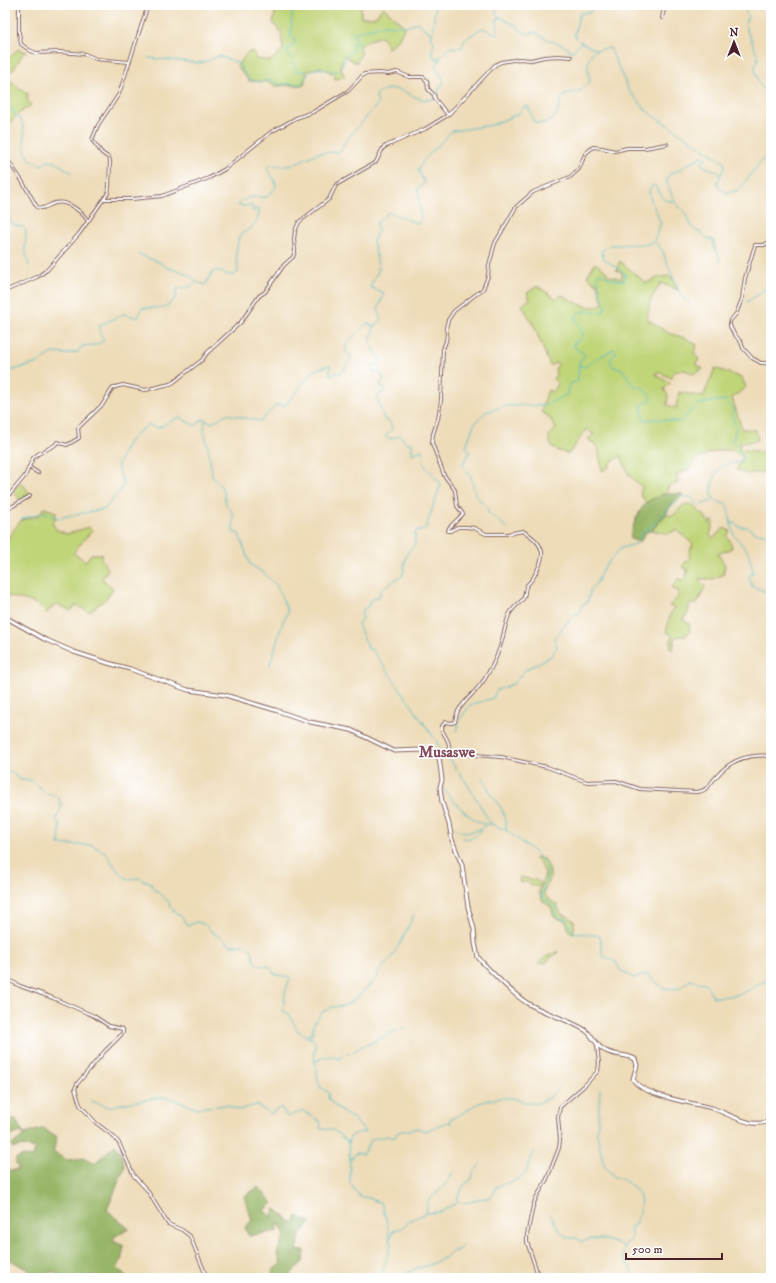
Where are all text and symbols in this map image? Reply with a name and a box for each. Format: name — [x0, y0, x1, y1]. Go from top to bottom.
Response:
north arrow — [714, 22, 754, 62]
text: N — [729, 26, 739, 40]
district label: Musaswe — [419, 742, 476, 762]
scale bar — [626, 1235, 722, 1261]
text: 500 m — [632, 1242, 662, 1257]

